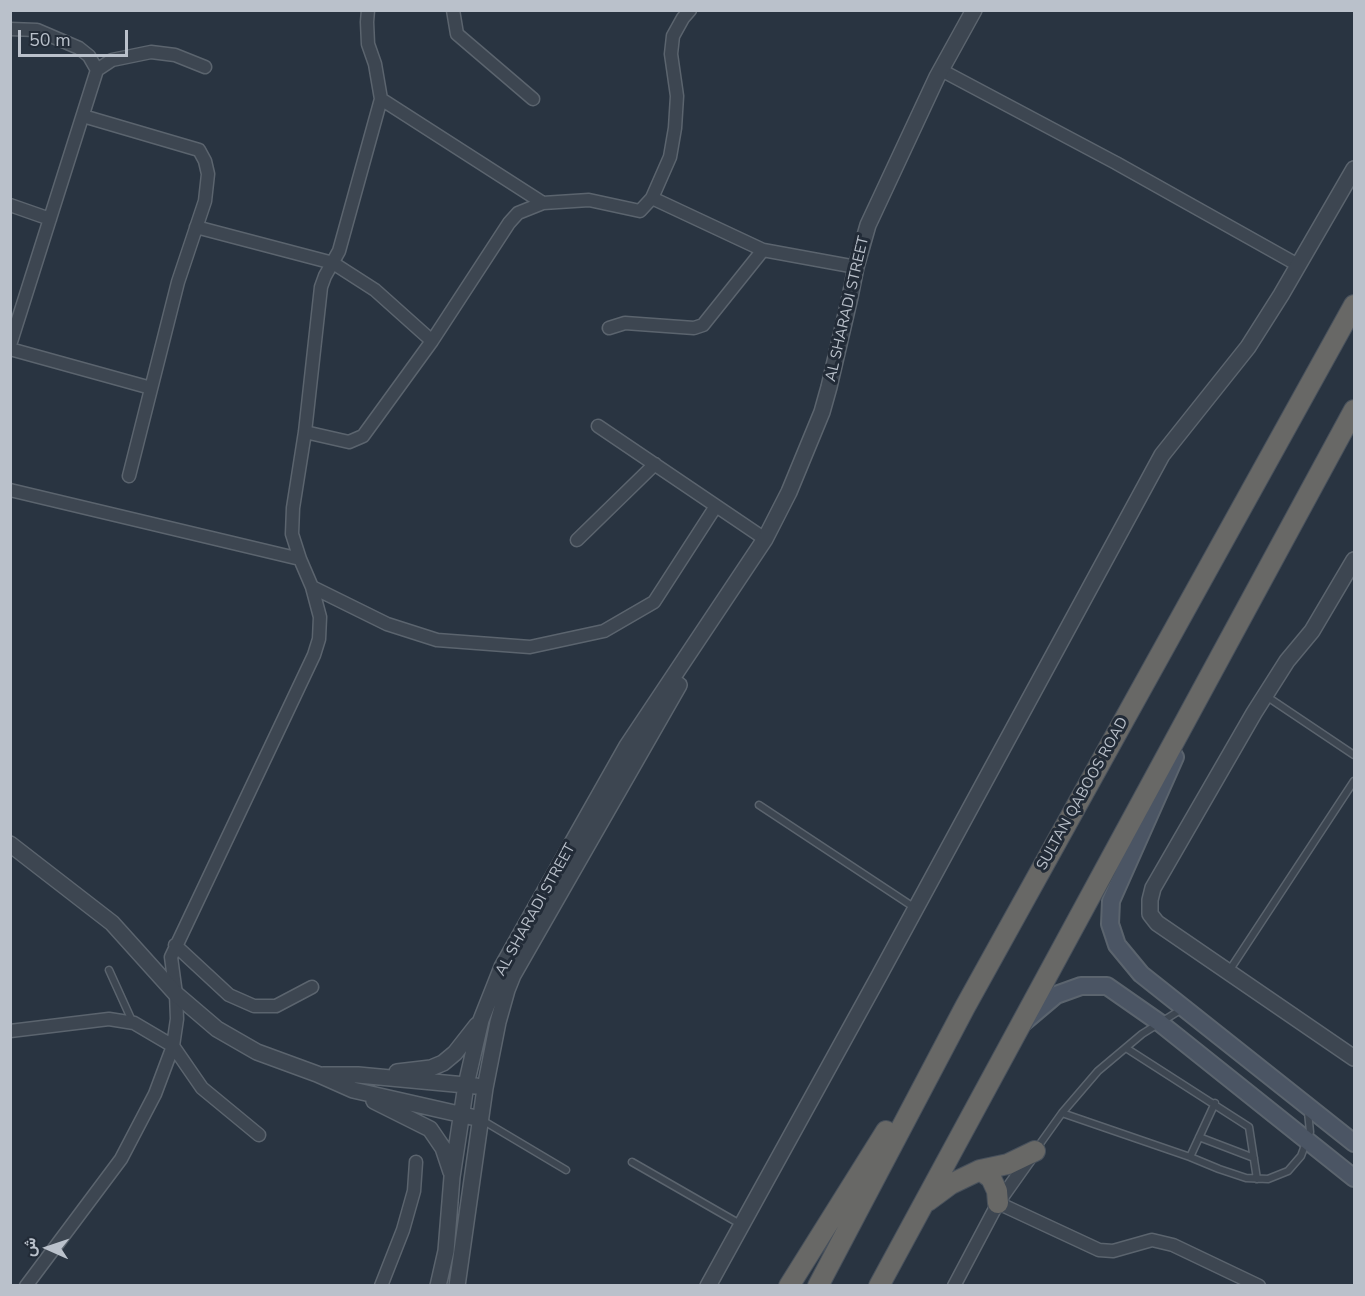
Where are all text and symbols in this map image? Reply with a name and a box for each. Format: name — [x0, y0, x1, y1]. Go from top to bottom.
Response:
scale bar — [21, 18, 130, 56]
text: 50 m — [29, 28, 71, 52]
street label: AL SHARADI STREET — [823, 235, 873, 383]
street label: SULTAN QABOOS ROAD — [1033, 714, 1133, 874]
street label: AL SHARADI STREET — [492, 841, 580, 979]
north arrow — [18, 1218, 78, 1278]
text: ش — [19, 1237, 42, 1257]

